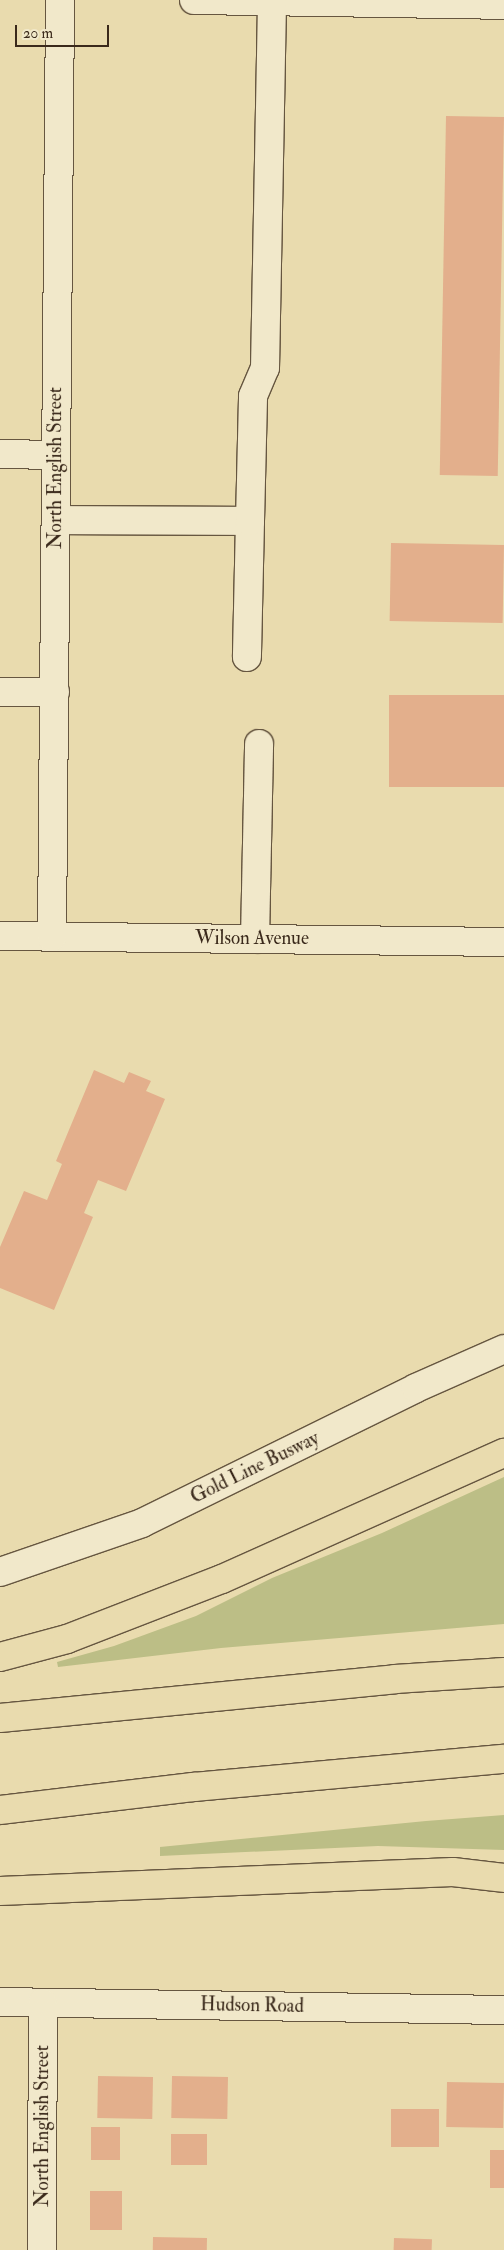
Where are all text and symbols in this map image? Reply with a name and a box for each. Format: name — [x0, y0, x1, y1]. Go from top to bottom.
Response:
scale bar — [18, 15, 111, 47]
text: 20 m — [23, 24, 53, 43]
street label: North English Street — [45, 387, 67, 549]
street label: Wilson Avenue — [195, 928, 309, 950]
street label: Gold Line Busway — [187, 1427, 323, 1509]
street label: Hudson Road — [200, 1994, 304, 2018]
street label: North English Street — [32, 2045, 54, 2207]

